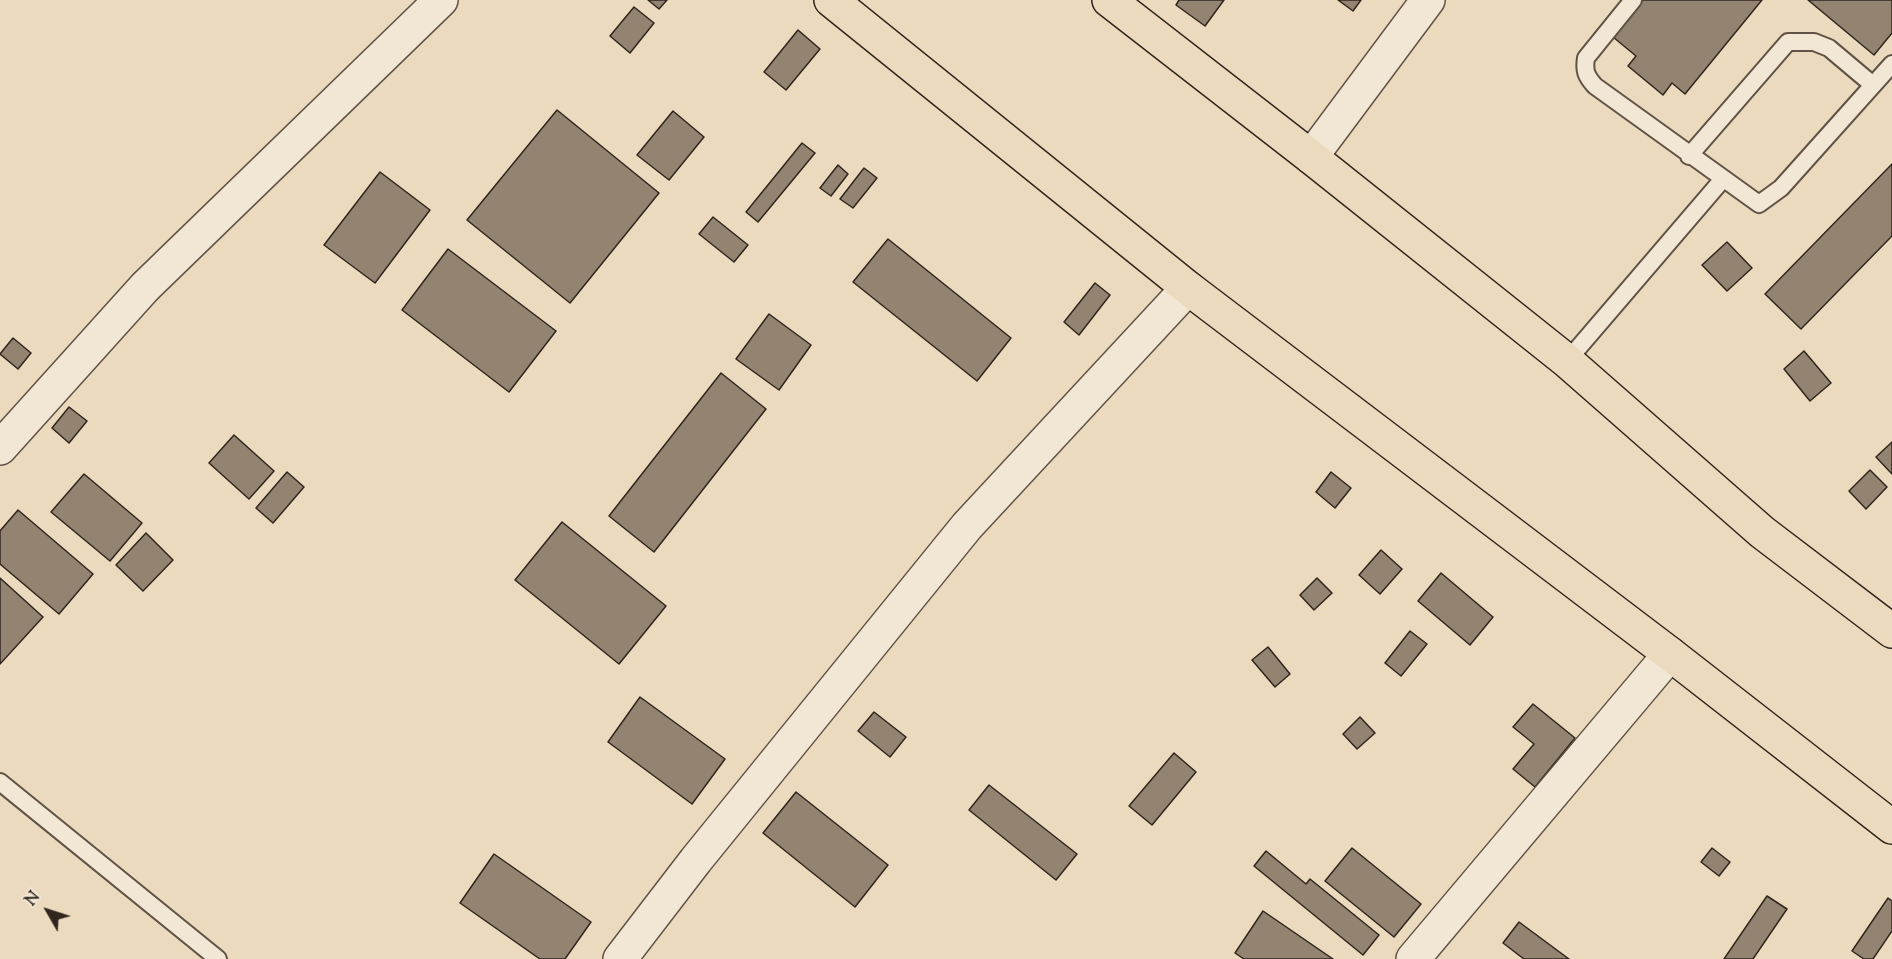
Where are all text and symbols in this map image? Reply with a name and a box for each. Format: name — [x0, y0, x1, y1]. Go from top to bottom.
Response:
north arrow — [18, 881, 78, 941]
text: N — [21, 887, 47, 912]

